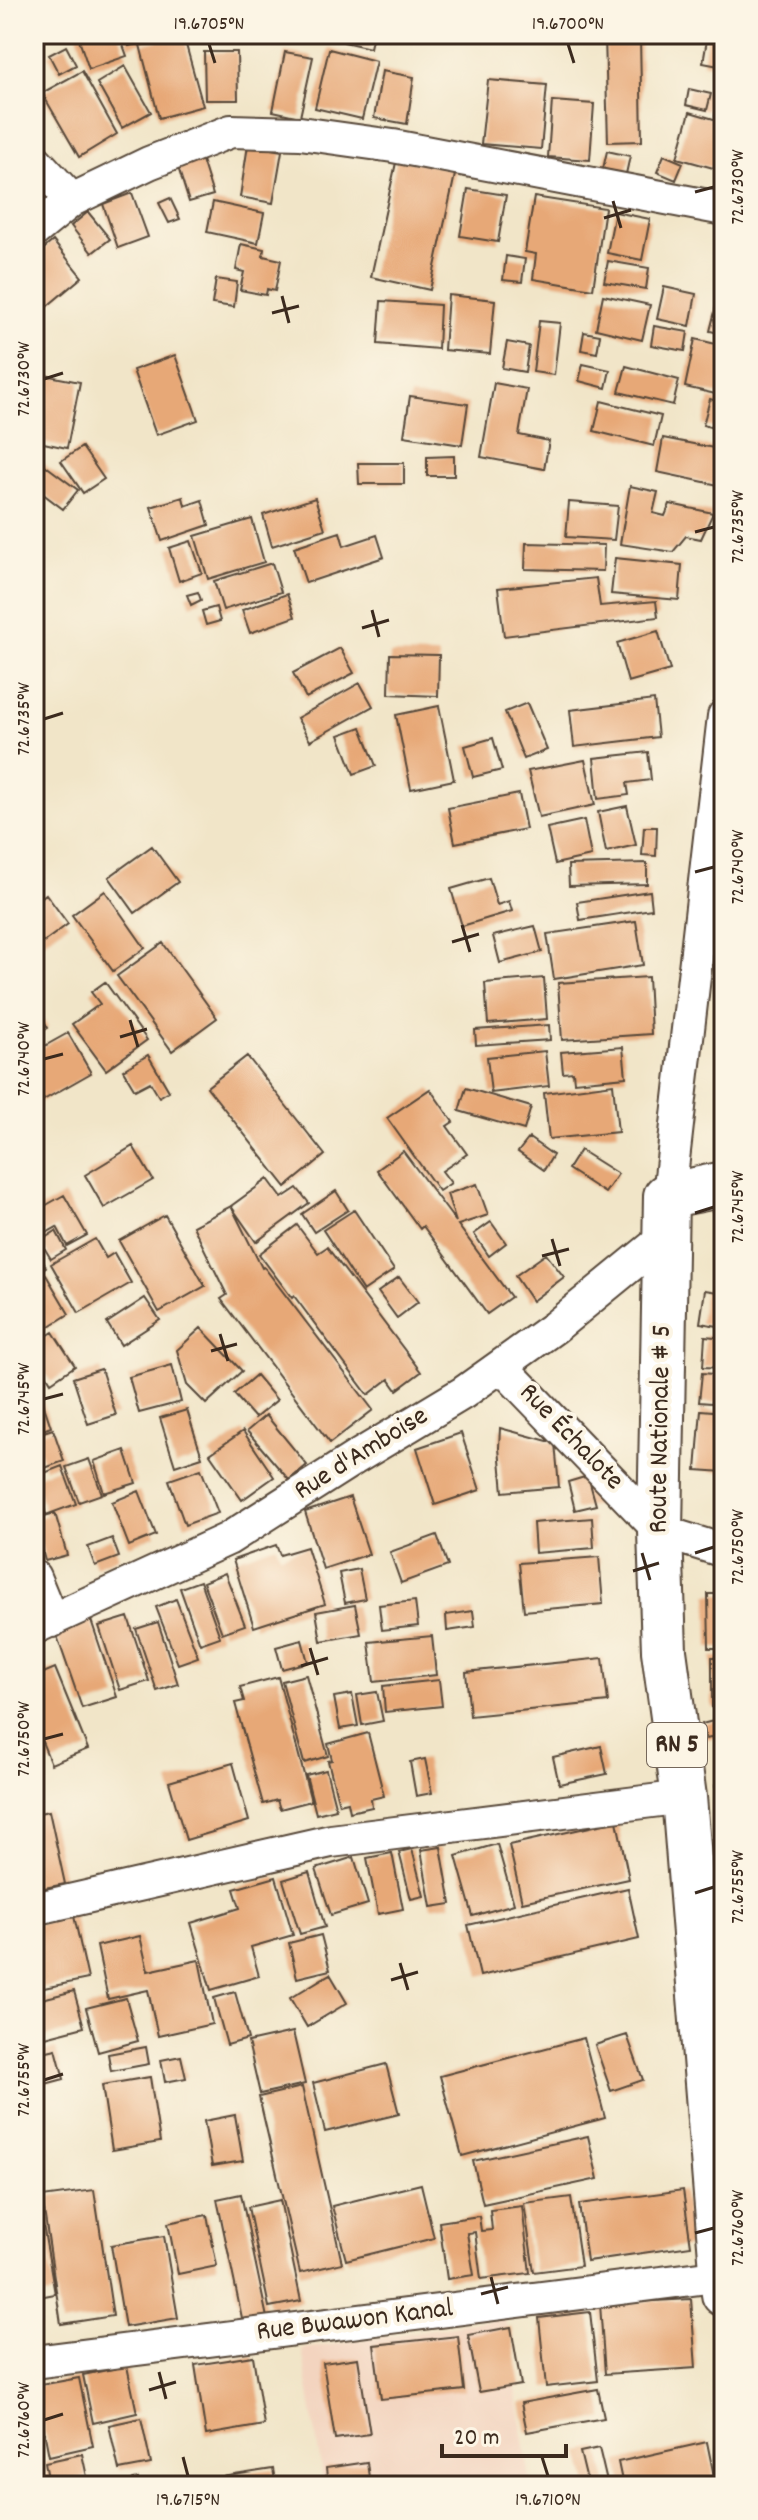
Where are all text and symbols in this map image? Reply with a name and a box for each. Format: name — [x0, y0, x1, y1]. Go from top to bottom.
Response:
text: 19.6705°N — [174, 11, 244, 39]
text: 19.6700°N — [532, 11, 604, 39]
text: 72.6730°W — [725, 149, 753, 224]
text: 72.6730°W — [11, 341, 39, 416]
text: 72.6735°W — [725, 490, 753, 564]
text: 72.6735°W — [11, 682, 39, 756]
text: 72.6740°W — [725, 829, 753, 904]
text: 72.6740°W — [11, 1021, 39, 1096]
text: 72.6745°W — [725, 1170, 753, 1243]
street label: Route Nationale # 5 — [640, 1324, 684, 1534]
text: 72.6745°W — [11, 1362, 39, 1435]
street label: Rue Échalote — [508, 1375, 632, 1501]
street label: Rue d'Amboise — [287, 1398, 437, 1512]
text: 72.6750°W — [725, 1509, 753, 1585]
text: 72.6750°W — [11, 1701, 39, 1777]
road number: RN 5 — [647, 1723, 707, 1767]
text: 72.6755°W — [725, 1850, 753, 1924]
text: 72.6755°W — [11, 2043, 39, 2117]
text: 72.6760°W — [725, 2190, 753, 2266]
street label: Rue Bwawon Kanal — [255, 2290, 456, 2354]
text: 72.6760°W — [11, 2382, 39, 2458]
scale bar — [442, 2408, 566, 2458]
text: 20 m — [454, 2422, 500, 2456]
text: 19.6715°N — [156, 2487, 220, 2515]
text: 19.6710°N — [515, 2487, 581, 2515]

